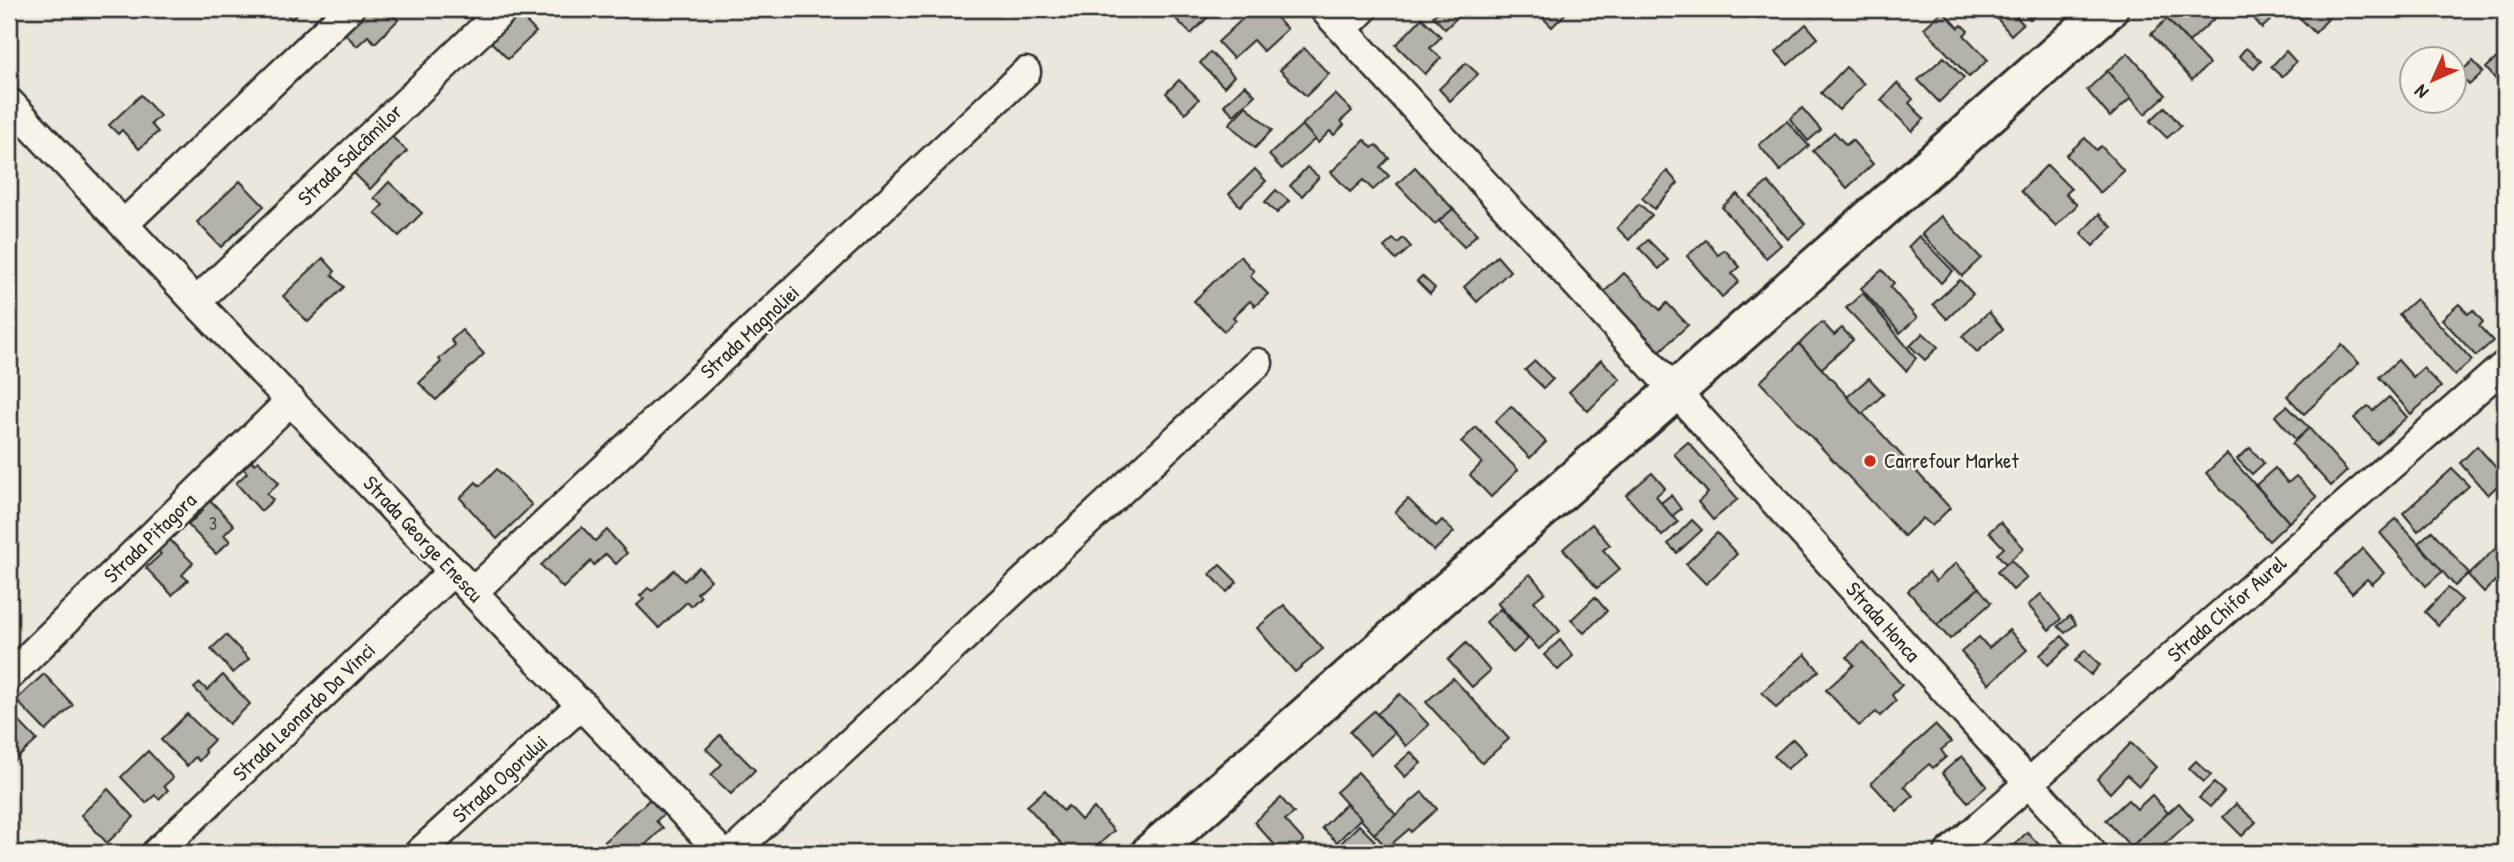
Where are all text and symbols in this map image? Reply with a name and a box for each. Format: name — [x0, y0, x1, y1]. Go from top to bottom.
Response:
north arrow — [2398, 46, 2468, 116]
text: N — [2408, 79, 2434, 105]
street label: Strada Salcâmilor — [291, 97, 408, 212]
street label: Strada Magnoliei — [694, 278, 806, 385]
place label: Carrefour Market — [1884, 446, 2019, 475]
marker: Carrefour Market — [1862, 453, 1878, 469]
street label: Strada George Enescu — [357, 469, 490, 609]
street label: Strada Pitagora — [97, 486, 202, 589]
house number: 3 — [209, 511, 217, 536]
street label: Strada Chifor Aurel — [2161, 549, 2293, 668]
street label: Strada Honca — [1840, 575, 1927, 668]
street label: Strada Leonardo Da Vinci — [226, 636, 381, 787]
street label: Strada Ogorului — [446, 728, 554, 829]

